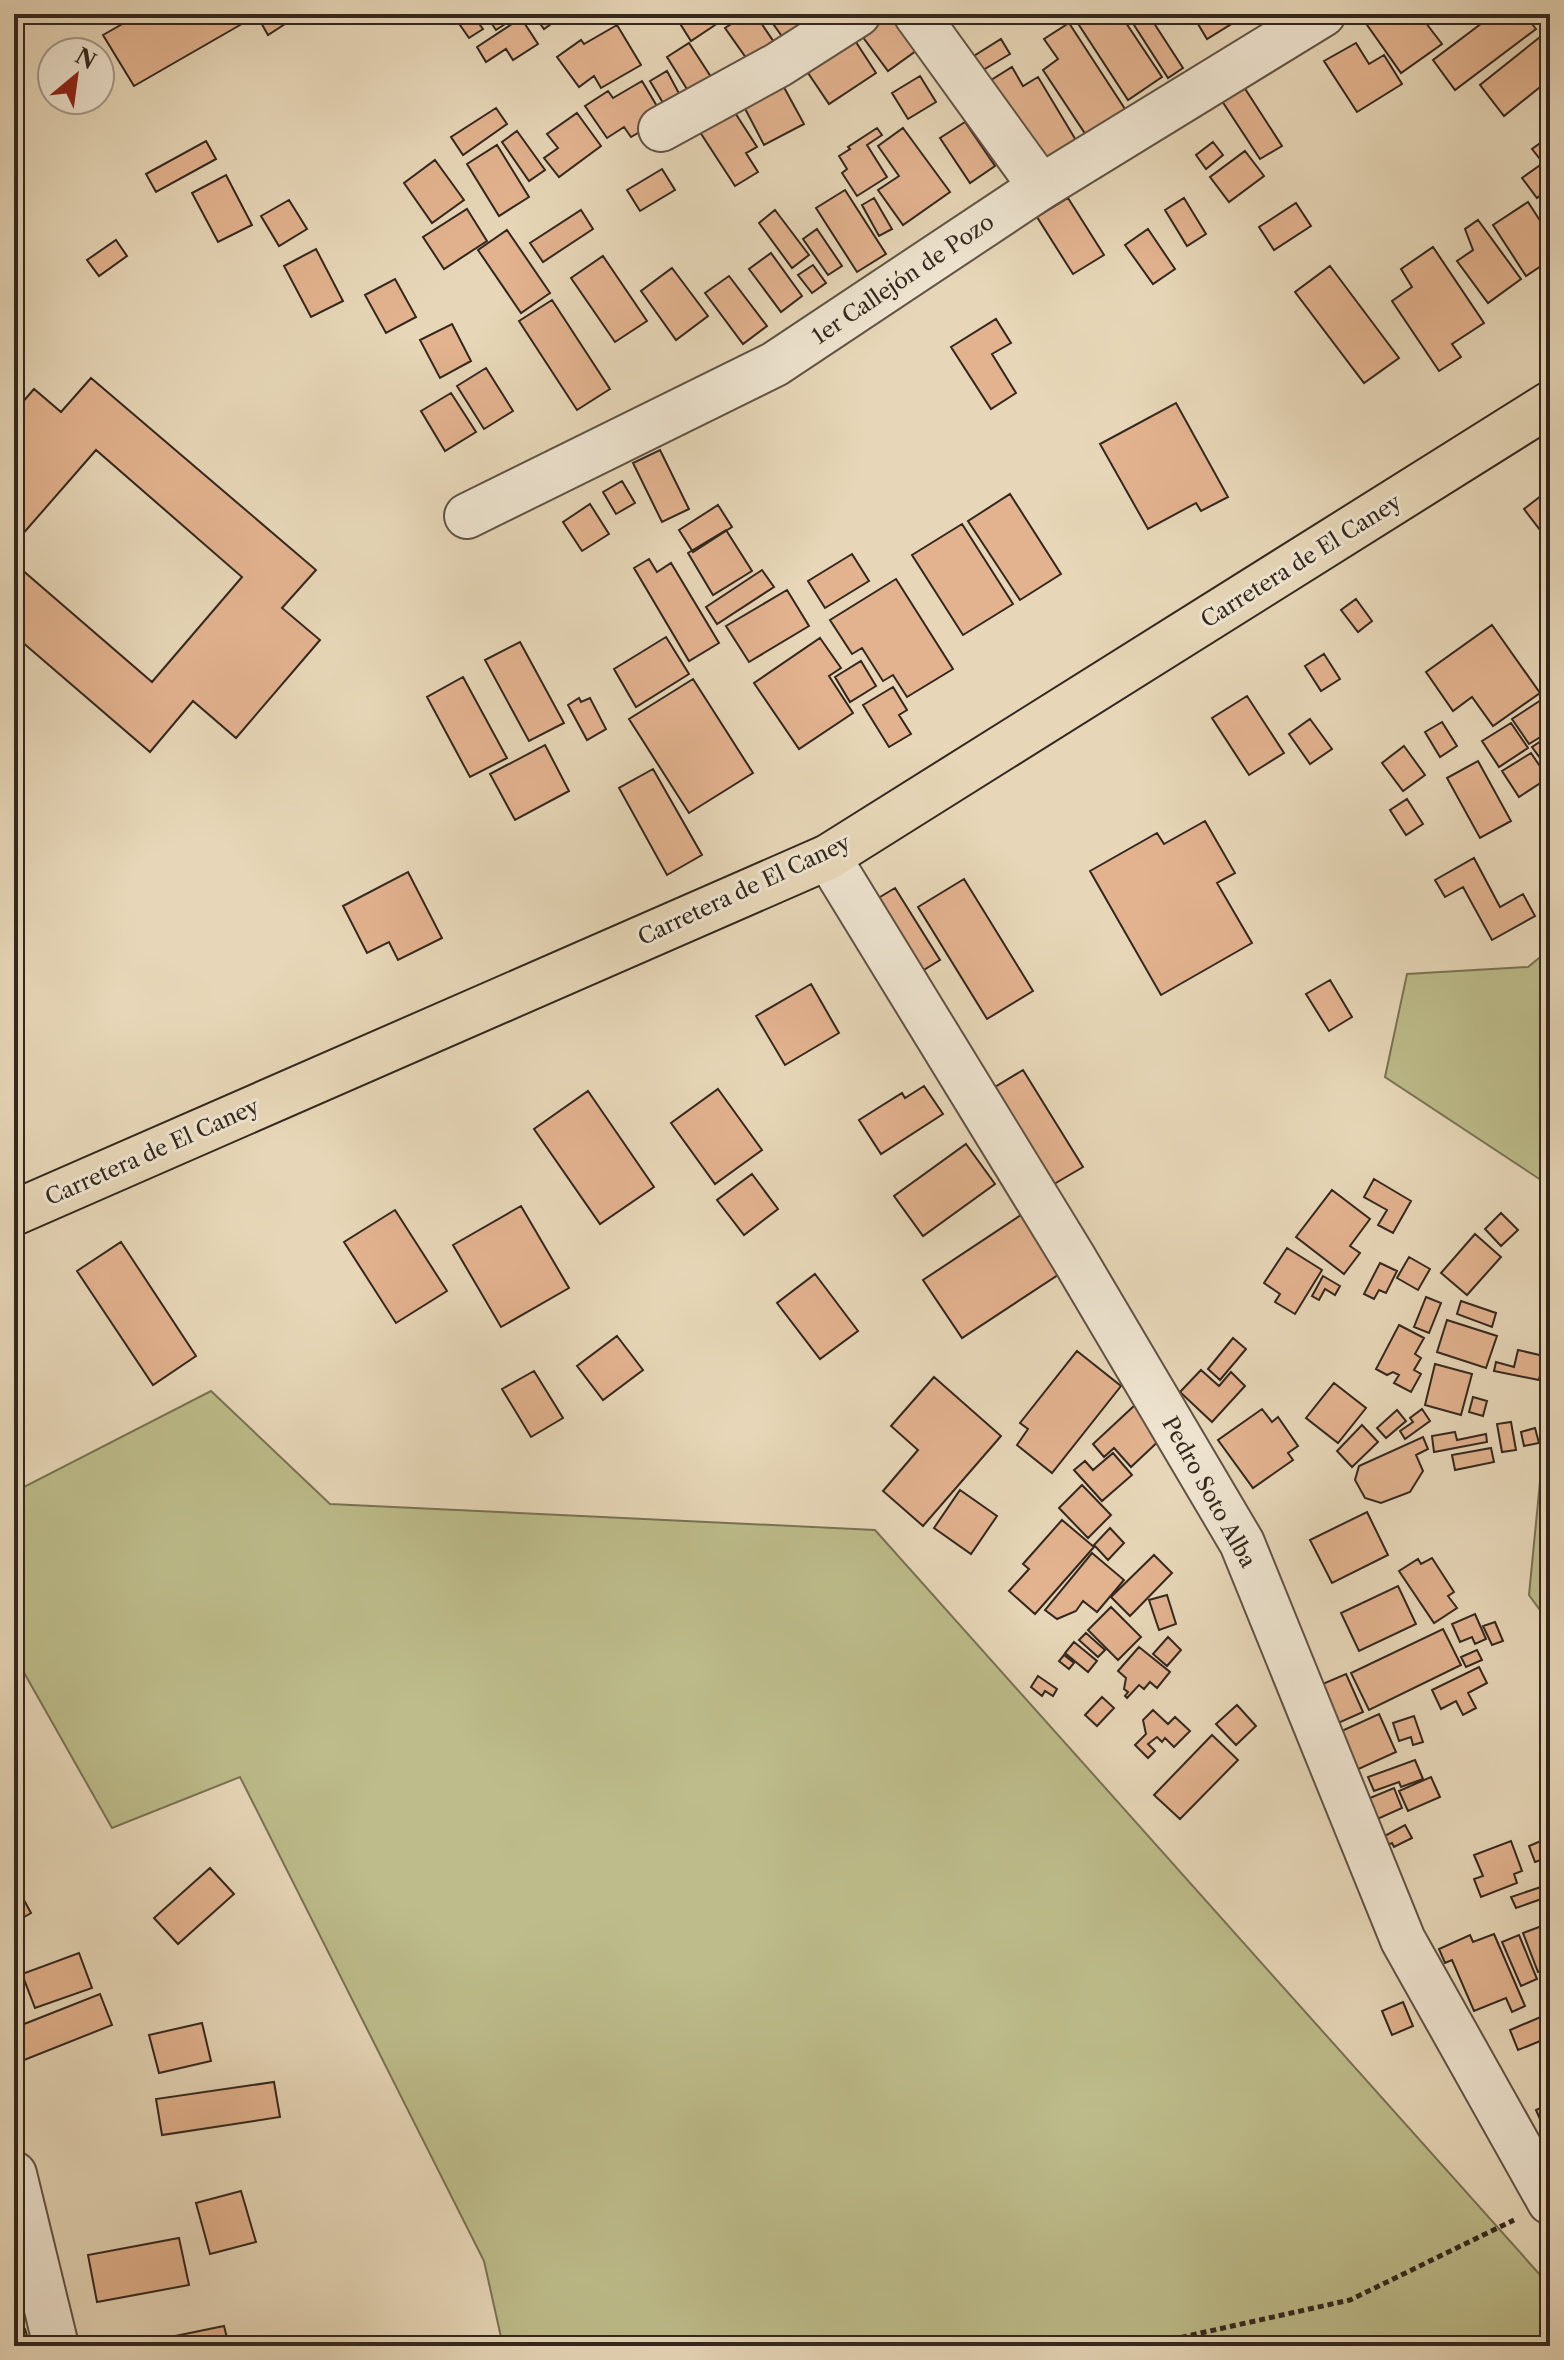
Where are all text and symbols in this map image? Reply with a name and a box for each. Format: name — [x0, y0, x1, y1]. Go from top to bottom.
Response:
north arrow — [36, 36, 116, 116]
text: N — [71, 43, 100, 75]
street label: 1er Callejón de Pozo — [807, 208, 999, 350]
street label: Carretera de El Caney — [1196, 488, 1407, 634]
street label: Carretera de El Caney — [634, 829, 855, 951]
street label: Carretera de El Caney — [41, 1092, 264, 1211]
street label: Pedro Soto Alba — [1156, 1412, 1262, 1573]

